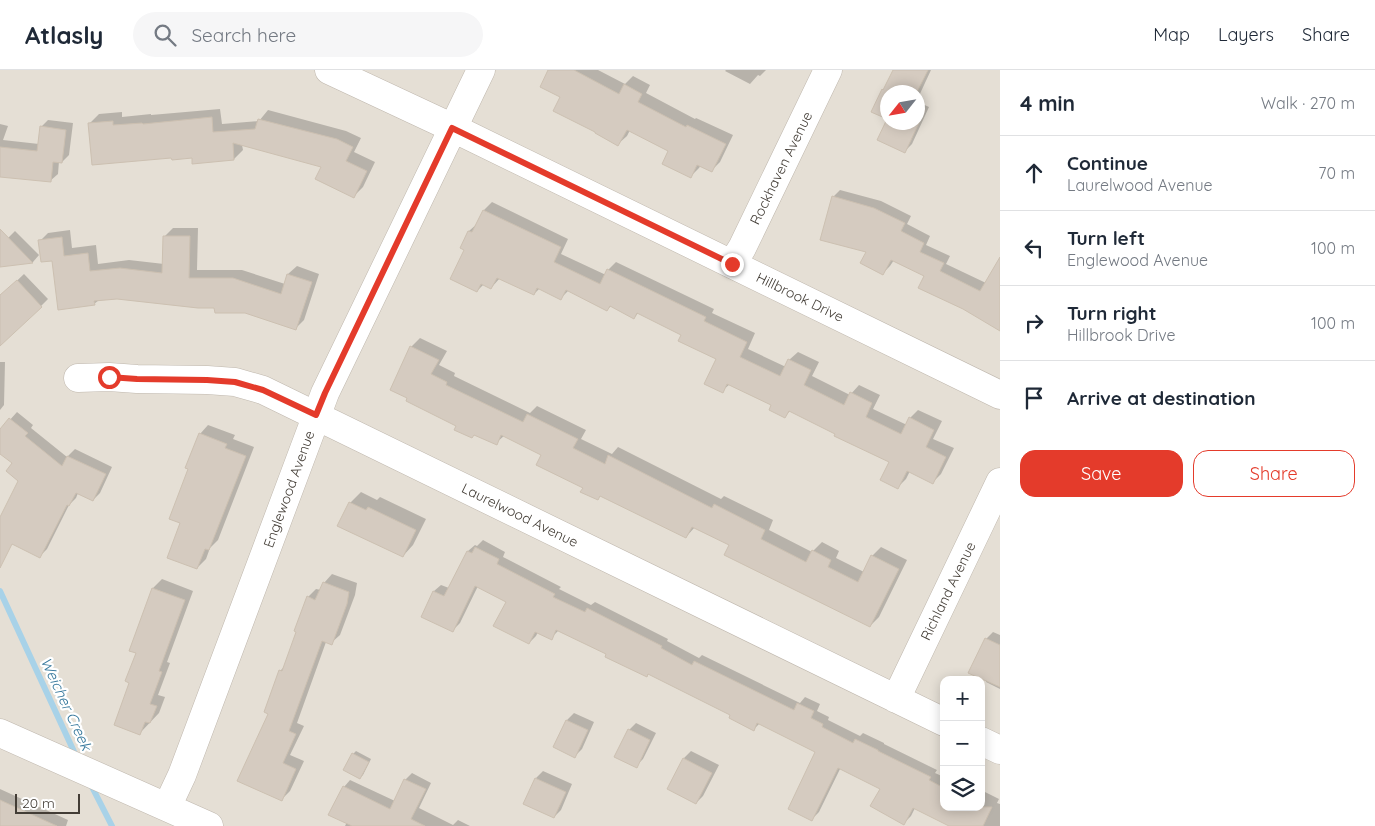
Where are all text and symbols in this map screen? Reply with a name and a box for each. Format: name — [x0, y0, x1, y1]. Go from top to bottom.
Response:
search box — [133, 12, 483, 57]
text: Atlasly — [25, 20, 103, 50]
icon: search — [151, 21, 179, 49]
text: Search here — [191, 23, 296, 47]
text: Map — [1153, 23, 1190, 46]
text: Layers — [1218, 23, 1274, 46]
text: Share — [1302, 23, 1350, 46]
north arrow — [880, 85, 925, 130]
text: 4 min — [1020, 90, 1075, 116]
text: Walk · 270 m — [1261, 93, 1355, 113]
street label: Rockhaven Avenue — [746, 108, 816, 228]
text: Continue — [1067, 151, 1148, 175]
icon: ahead — [1020, 159, 1048, 187]
text: 70 m — [1318, 163, 1355, 183]
text: Laurelwood Avenue — [1067, 175, 1213, 195]
text: Turn left — [1067, 226, 1145, 250]
icon: left — [1020, 234, 1048, 262]
text: 100 m — [1311, 238, 1355, 258]
text: Englewood Avenue — [1067, 250, 1208, 270]
route end — [721, 253, 744, 276]
street label: Hillbrook Drive — [753, 268, 847, 326]
text: Turn right — [1067, 301, 1156, 325]
icon: right — [1020, 309, 1048, 337]
text: 100 m — [1311, 313, 1355, 333]
text: Hillbrook Drive — [1067, 325, 1176, 345]
route start — [98, 366, 121, 389]
icon: arrive — [1020, 384, 1048, 412]
text: Arrive at destination — [1067, 386, 1256, 410]
street label: Englewood Avenue — [259, 428, 319, 550]
button: Save — [1020, 450, 1183, 497]
button: Share — [1193, 450, 1355, 497]
street label: Laurelwood Avenue — [459, 479, 581, 551]
street label: Richland Avenue — [916, 539, 980, 643]
water label: Weicher Creek — [37, 654, 97, 755]
map controls — [940, 676, 985, 811]
button: + — [940, 676, 985, 721]
button: − — [940, 721, 985, 766]
button: layers — [940, 766, 985, 811]
scale bar — [15, 791, 80, 814]
text: 20 m — [22, 794, 55, 812]

